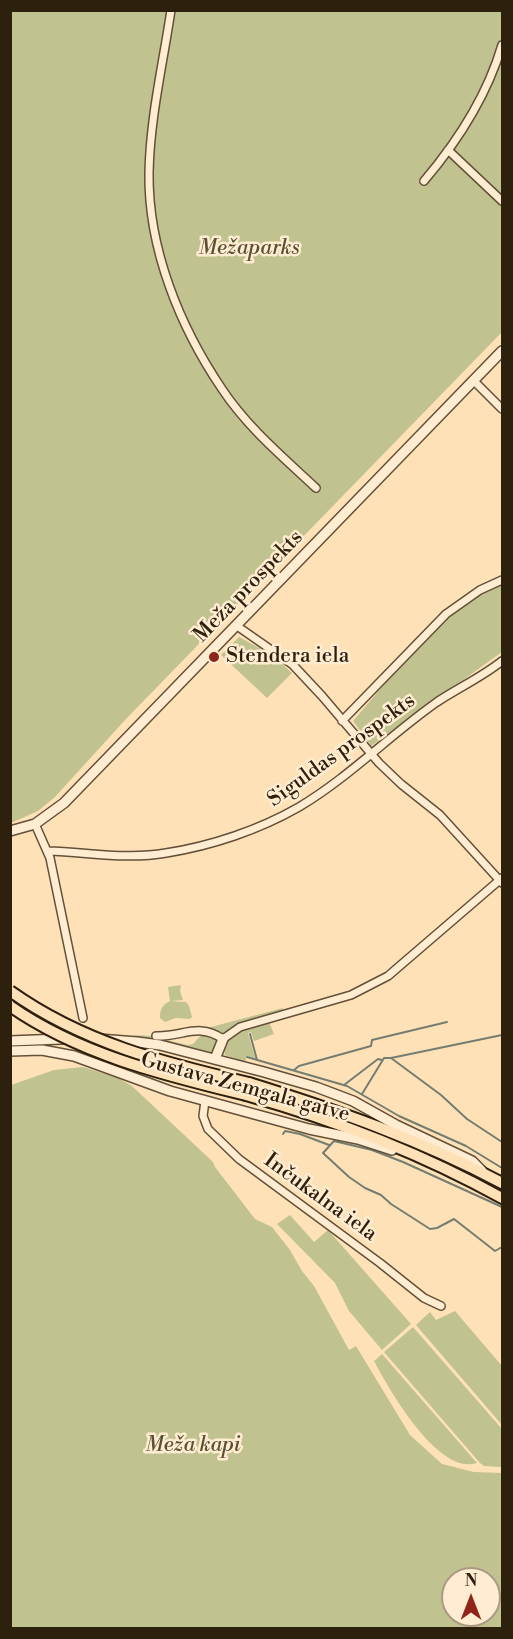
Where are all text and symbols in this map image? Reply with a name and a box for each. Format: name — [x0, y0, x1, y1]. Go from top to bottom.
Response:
park label: Mežaparks — [198, 236, 300, 262]
street label: Meža prospekts — [189, 526, 309, 648]
place label: Stendera iela — [226, 644, 349, 670]
marker: Stendera iela — [207, 650, 221, 664]
street label: Siguldas prospekts — [263, 689, 421, 813]
street label: Gustava Zemgala gatve — [138, 1048, 352, 1128]
street label: Inčukalna iela — [259, 1149, 381, 1247]
park label: Meža kapi — [145, 1433, 241, 1459]
north arrow — [441, 1567, 501, 1627]
text: N — [465, 1571, 477, 1591]

